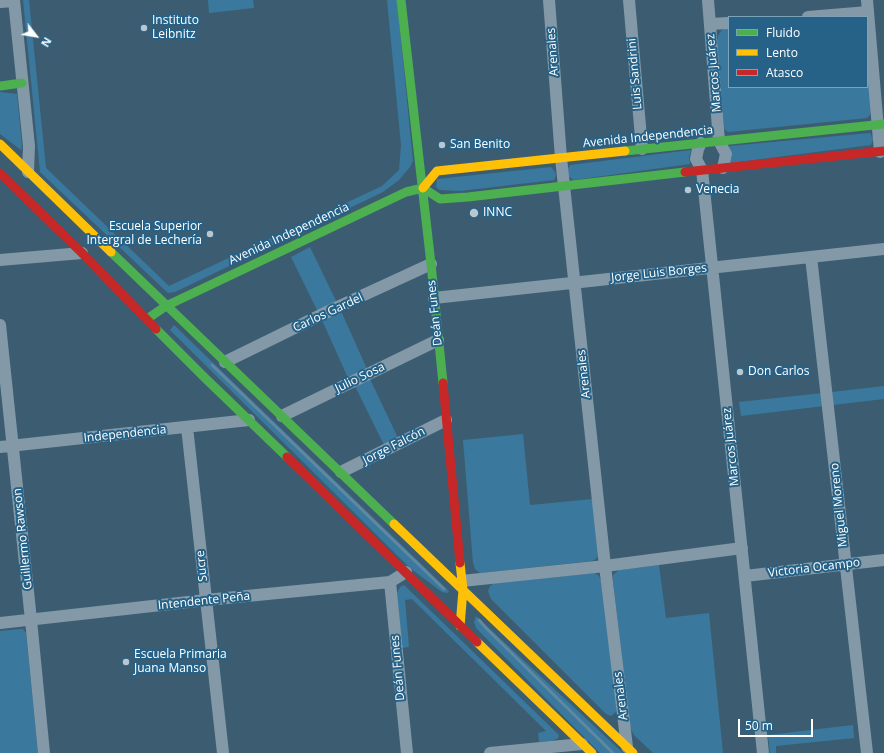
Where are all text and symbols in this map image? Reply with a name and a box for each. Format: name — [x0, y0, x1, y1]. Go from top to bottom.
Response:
place label: Instituto Leibnitz — [152, 14, 199, 42]
north arrow — [16, 16, 56, 56]
legend — [728, 16, 868, 88]
marker: Instituto Leibnitz — [139, 23, 149, 33]
text: Fluido — [766, 24, 800, 41]
street label: Arenales — [544, 27, 562, 77]
street label: Marcos Juárez — [703, 33, 725, 113]
text: N — [38, 35, 55, 50]
street label: Luis Sandrini — [625, 38, 645, 110]
text: Lento — [766, 44, 798, 61]
text: Atasco — [766, 64, 803, 81]
street label: Avenida Independencia — [582, 123, 714, 151]
place label: San Benito — [450, 138, 510, 152]
marker: San Benito — [437, 140, 447, 150]
place label: Venecia — [696, 183, 739, 197]
marker: Venecia — [683, 185, 693, 195]
street label: Avenida Independencia — [227, 200, 351, 268]
place label: INNC — [483, 206, 512, 220]
marker: INNC — [468, 207, 480, 219]
place label: Escuela Superior Intergral de Lechería — [86, 220, 202, 248]
marker: Escuela Superior Intergral de Lechería — [205, 229, 215, 239]
street label: Jorge Luis Borges — [610, 261, 708, 285]
street label: Deán Funes — [424, 279, 446, 347]
street label: Carlos Gardel — [291, 290, 365, 336]
street label: Arenales — [574, 349, 594, 399]
street label: Julio Sosa — [333, 360, 387, 396]
place label: Don Carlos — [748, 365, 810, 379]
marker: Don Carlos — [735, 367, 745, 377]
street label: Marcos Juárez — [720, 407, 742, 487]
street label: Independencia — [83, 422, 167, 446]
street label: Jorge Falcón — [360, 424, 428, 468]
street label: Miguel Moreno — [827, 462, 851, 548]
street label: Guillermo Rawson — [11, 488, 35, 590]
street label: Sucre — [193, 550, 211, 582]
street label: Victoria Ocampo — [767, 555, 861, 581]
street label: Intendente Peña — [157, 589, 251, 613]
street label: Deán Funes — [388, 635, 408, 701]
place label: Escuela Primaria Juana Manso — [134, 648, 227, 676]
marker: Escuela Primaria Juana Manso — [121, 657, 131, 667]
street label: Arenales — [611, 671, 631, 721]
scale bar — [740, 711, 815, 737]
text: 50 m — [745, 717, 773, 734]

